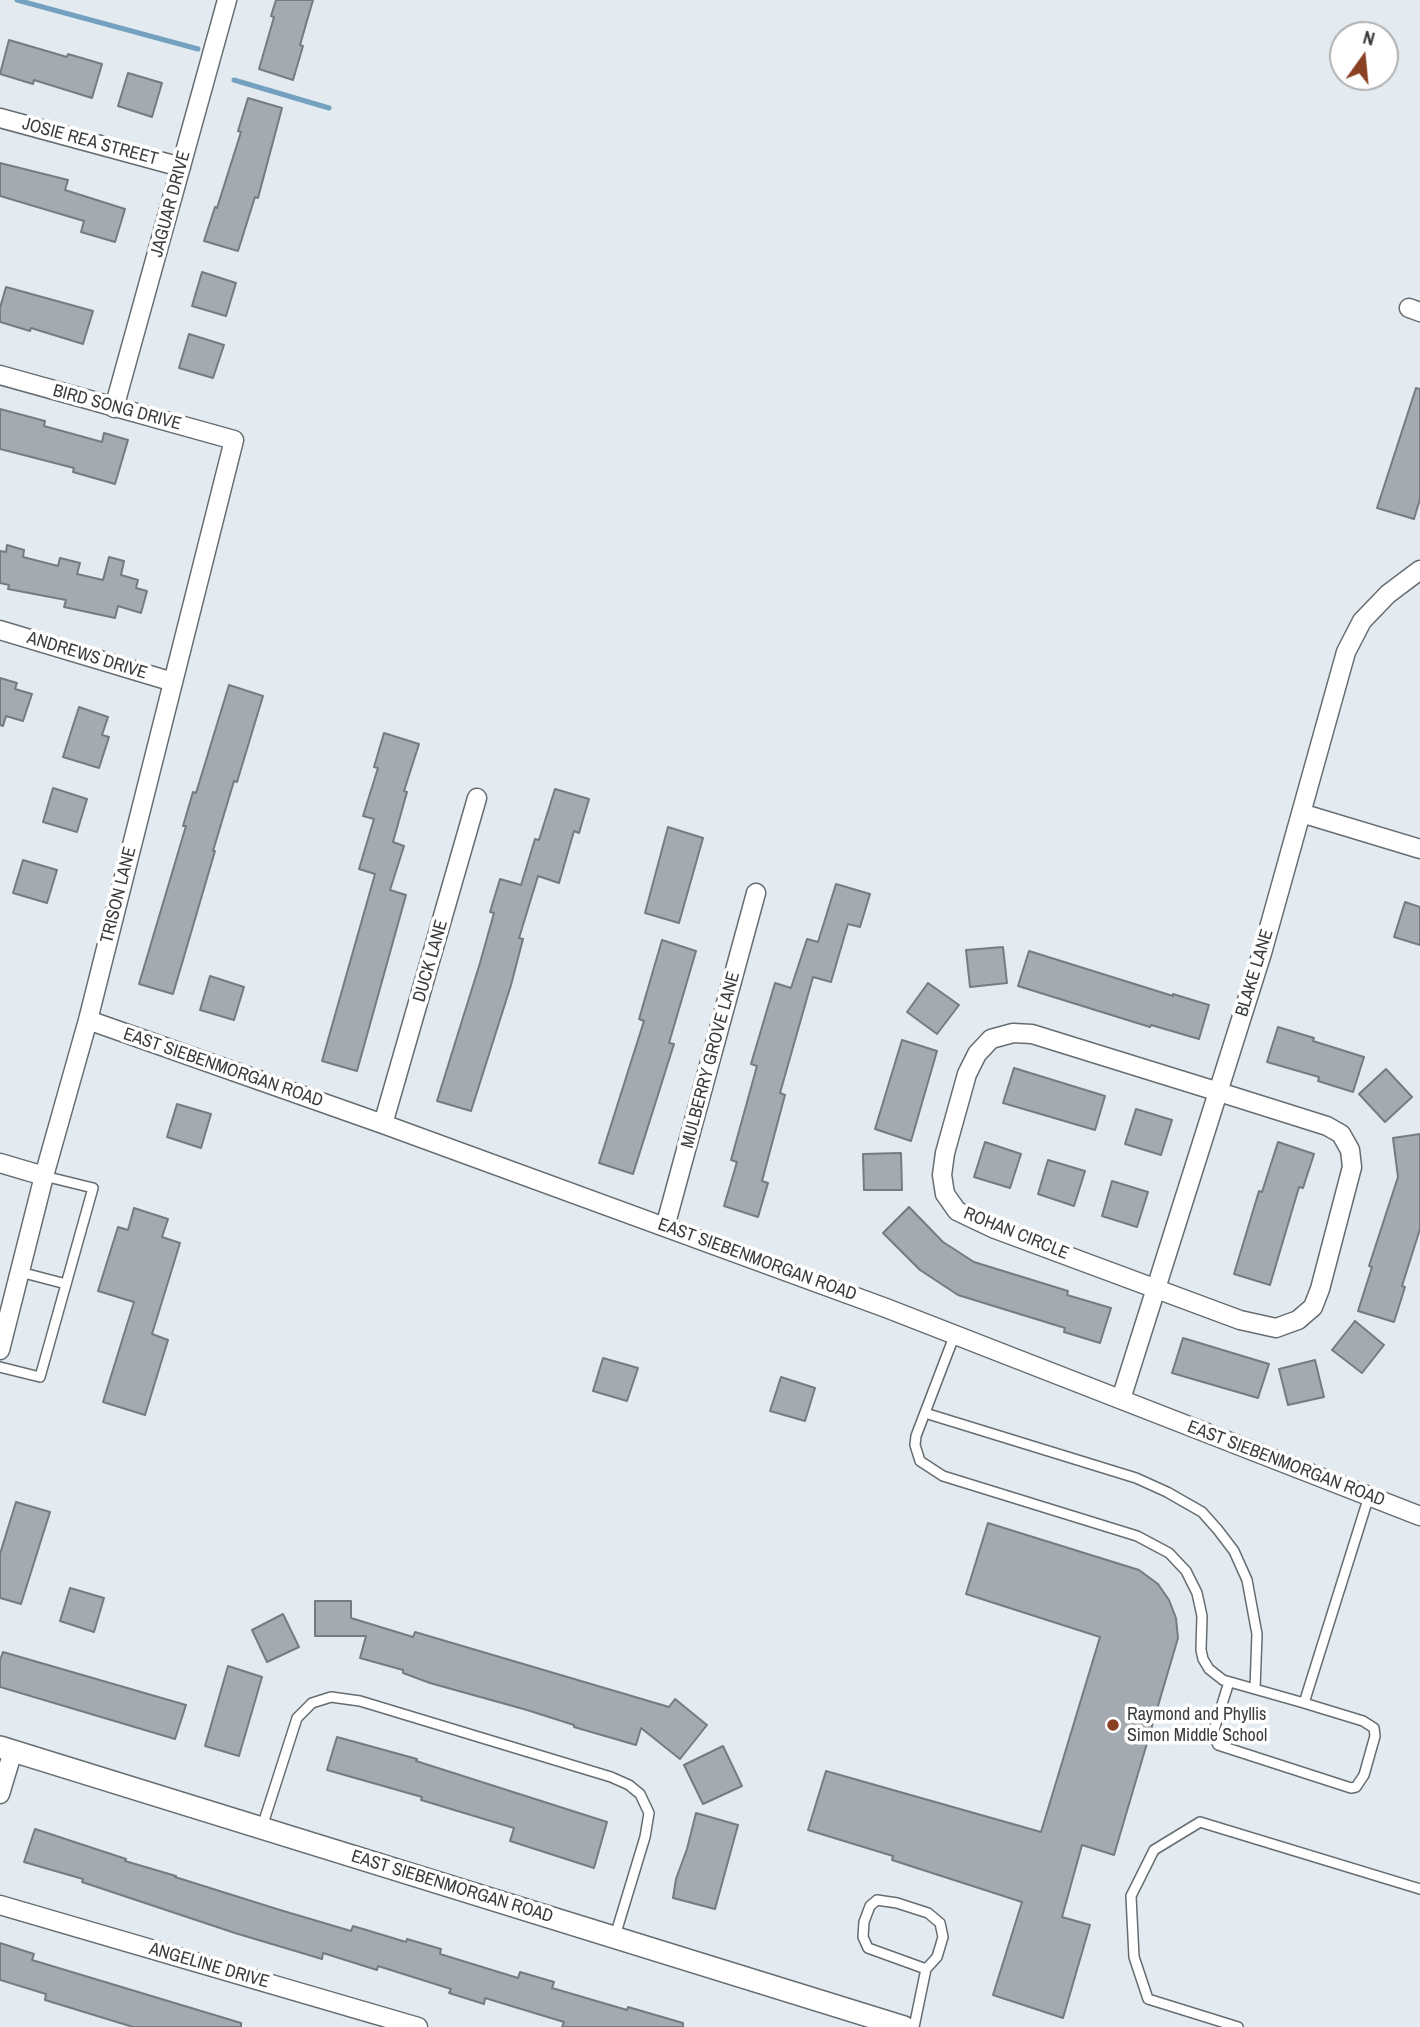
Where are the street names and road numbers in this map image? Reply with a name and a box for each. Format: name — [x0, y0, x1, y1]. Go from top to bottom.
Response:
street label: JOSIE REA STREET — [20, 114, 160, 170]
street label: JAGUAR DRIVE — [146, 149, 196, 259]
street label: BIRD SONG DRIVE — [50, 380, 184, 436]
street label: ANDREWS DRIVE — [24, 627, 150, 685]
street label: TRISON LANE — [97, 845, 141, 945]
street label: DUCK LANE — [409, 917, 453, 1005]
street label: BLAKE LANE — [1231, 927, 1279, 1019]
street label: MULBERRY GROVE LANE — [677, 969, 745, 1151]
street label: EAST SIEBENMORGAN ROAD — [120, 1024, 326, 1112]
street label: ROHAN CIRCLE — [960, 1203, 1072, 1265]
street label: EAST SIEBENMORGAN ROAD — [655, 1214, 859, 1306]
street label: EAST SIEBENMORGAN ROAD — [1184, 1416, 1388, 1512]
street label: EAST SIEBENMORGAN ROAD — [348, 1846, 556, 1928]
street label: ANGELINE DRIVE — [146, 1939, 272, 1993]

